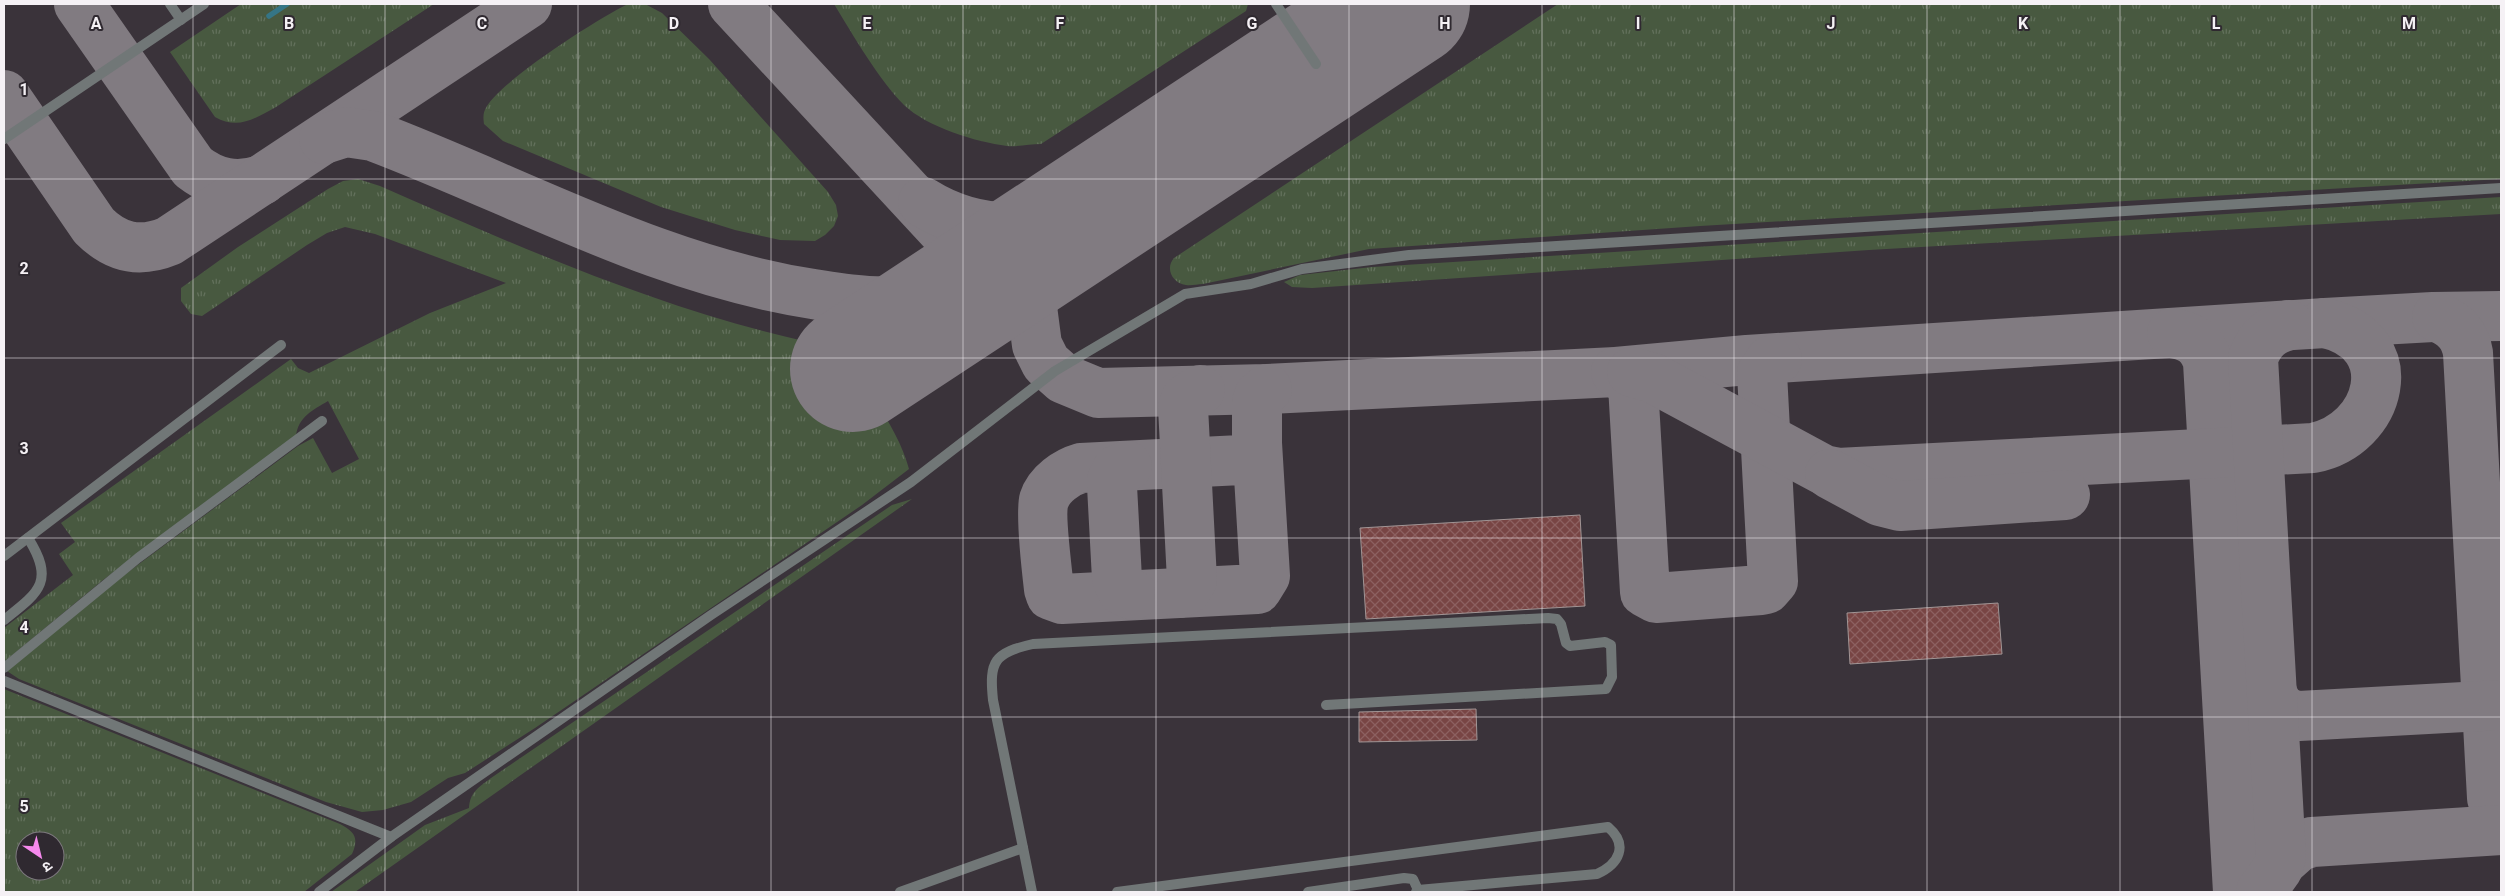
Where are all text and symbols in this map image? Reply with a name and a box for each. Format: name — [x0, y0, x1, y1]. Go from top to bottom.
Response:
text: A — [91, 14, 102, 33]
text: B — [284, 14, 294, 33]
text: C — [477, 14, 487, 33]
text: D — [669, 14, 679, 33]
text: E — [863, 14, 872, 33]
text: F — [1056, 14, 1065, 33]
text: G — [1247, 14, 1258, 33]
text: H — [1439, 14, 1451, 33]
text: I — [1636, 14, 1640, 33]
text: J — [1827, 14, 1835, 33]
text: K — [2018, 14, 2029, 33]
text: L — [2212, 14, 2221, 33]
text: M — [2402, 14, 2416, 33]
text: 1 — [19, 80, 29, 99]
text: 2 — [19, 259, 29, 278]
text: 3 — [19, 439, 29, 458]
text: 4 — [19, 618, 29, 637]
text: 5 — [19, 797, 29, 816]
north arrow — [15, 831, 65, 881]
text: उ — [39, 858, 55, 876]

